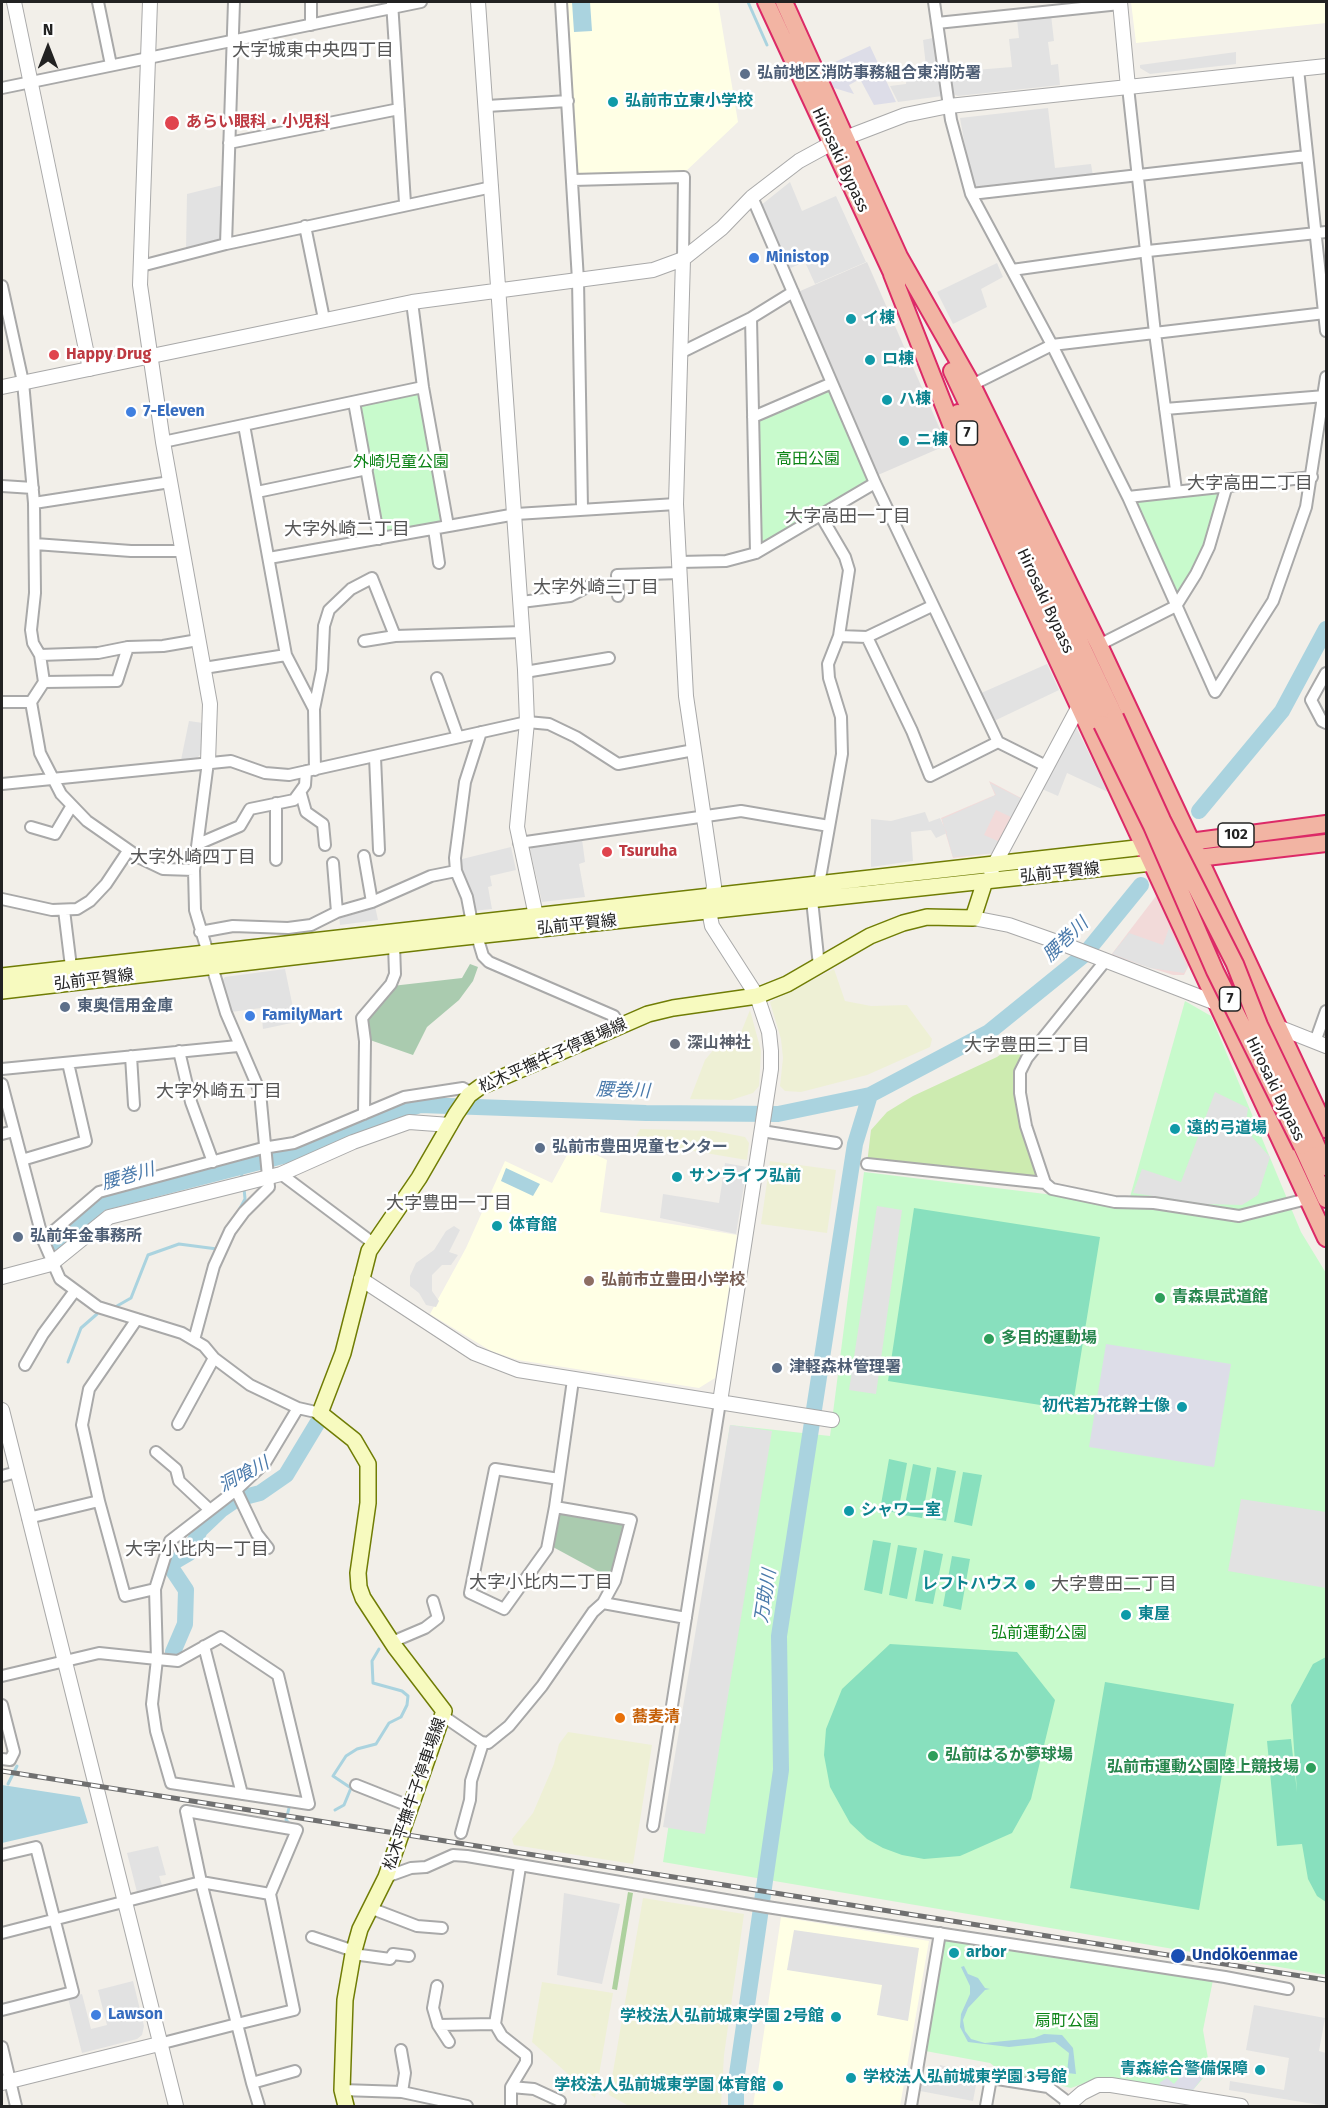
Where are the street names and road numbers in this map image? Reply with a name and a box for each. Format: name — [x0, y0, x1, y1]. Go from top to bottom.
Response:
street label: Hirosaki Bypass — [807, 104, 873, 216]
road number: 7 — [956, 421, 978, 445]
street label: Hirosaki Bypass — [1012, 545, 1078, 657]
road number: 102 — [1218, 823, 1254, 847]
street label: 弘前平賀線 — [1019, 859, 1101, 887]
street label: 弘前平賀線 — [536, 911, 618, 939]
street label: 弘前平賀線 — [53, 966, 135, 994]
road number: 7 — [1220, 987, 1240, 1011]
street label: 松木平撫牛子停車場線 — [476, 1015, 630, 1097]
street label: Hirosaki Bypass — [1241, 1034, 1309, 1144]
street label: 松木平撫牛子停車場線 — [380, 1715, 450, 1873]

